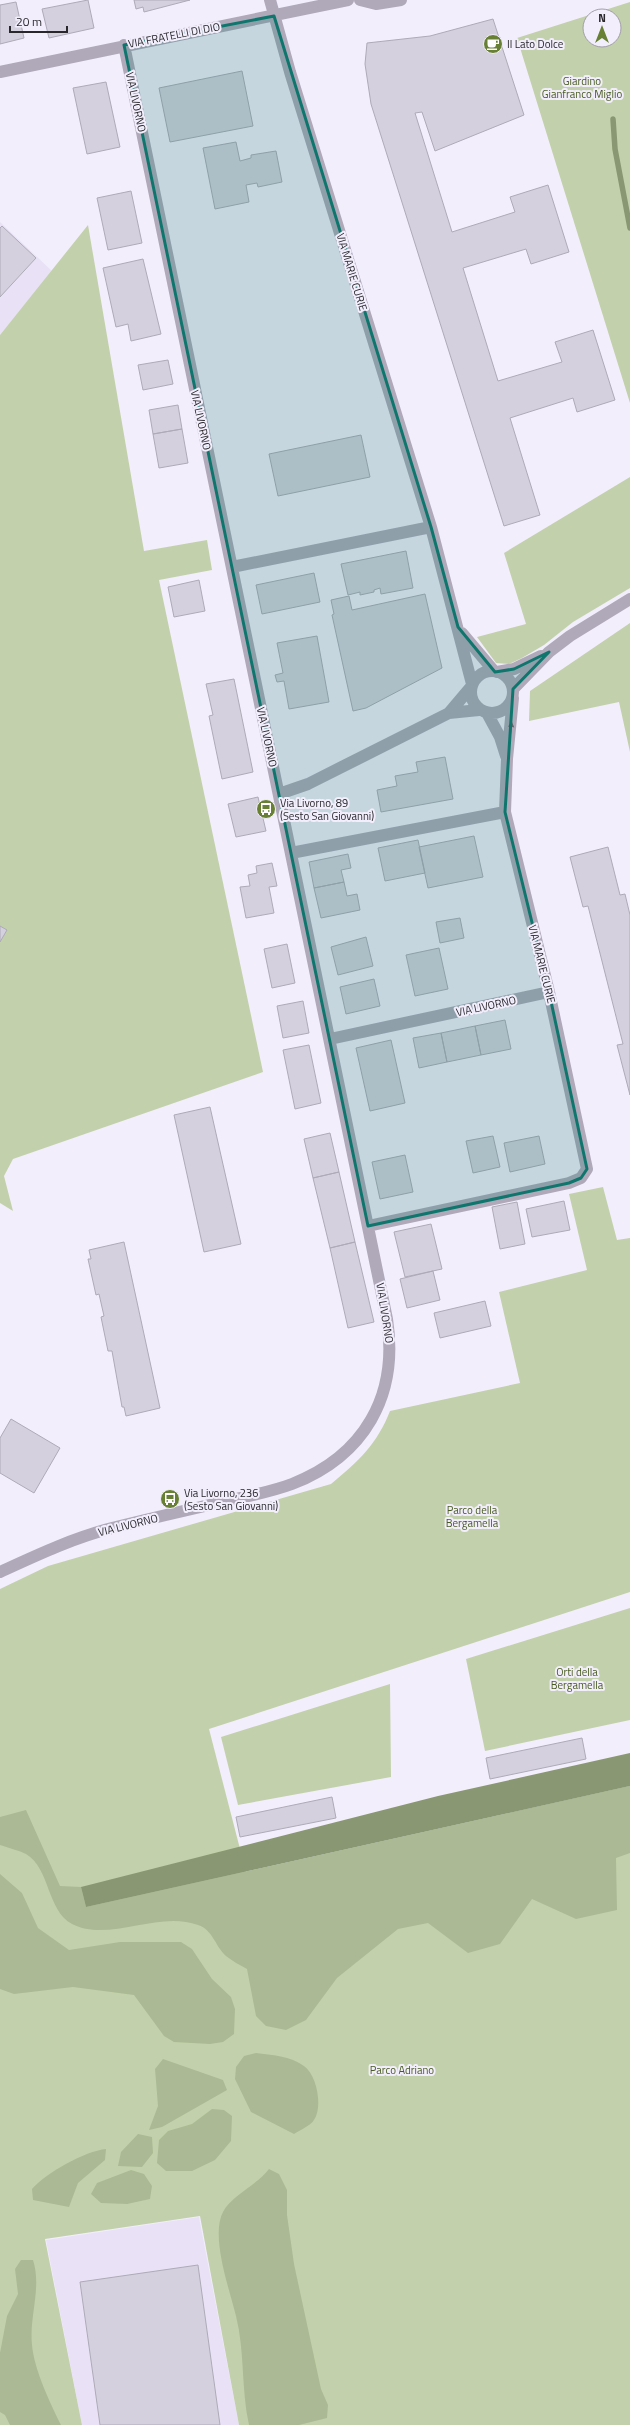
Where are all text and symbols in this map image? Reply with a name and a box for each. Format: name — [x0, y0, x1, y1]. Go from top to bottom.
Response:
scale bar — [10, 8, 67, 34]
north arrow — [582, 8, 622, 48]
text: N — [598, 10, 606, 26]
text: 20 m — [16, 12, 42, 31]
street label: VIA FRATELLI DI DIO — [127, 18, 221, 52]
cafe icon: Il Lato Dolce — [482, 33, 504, 55]
place label: Il Lato Dolce — [507, 36, 564, 52]
street label: VIA LIVORNO — [122, 70, 150, 134]
park label: Giardino Gianfranco Miglio — [542, 73, 622, 102]
street label: VIA MARIE CURIE — [333, 231, 371, 313]
street label: VIA LIVORNO — [187, 388, 215, 452]
street label: VIA LIVORNO — [253, 705, 281, 769]
one-way arrow — [508, 722, 514, 734]
place label: Via Livorno, 89 (Sesto San Giovanni) — [280, 795, 374, 824]
bus stop icon: Via Livorno, 89 (Sesto San Giovanni) — [255, 798, 277, 820]
street label: VIA MARIE CURIE — [525, 923, 559, 1005]
street label: VIA LIVORNO — [454, 992, 518, 1020]
street label: VIA LIVORNO — [372, 1282, 398, 1344]
place label: Via Livorno, 236 (Sesto San Giovanni) — [184, 1485, 278, 1514]
bus stop icon: Via Livorno, 236 (Sesto San Giovanni) — [159, 1488, 181, 1510]
park label: Parco della Bergamella — [446, 1502, 499, 1531]
street label: VIA LIVORNO — [96, 1510, 160, 1540]
park label: Orti della Bergamella — [551, 1664, 604, 1693]
park label: Parco Adriano — [370, 2062, 434, 2078]

